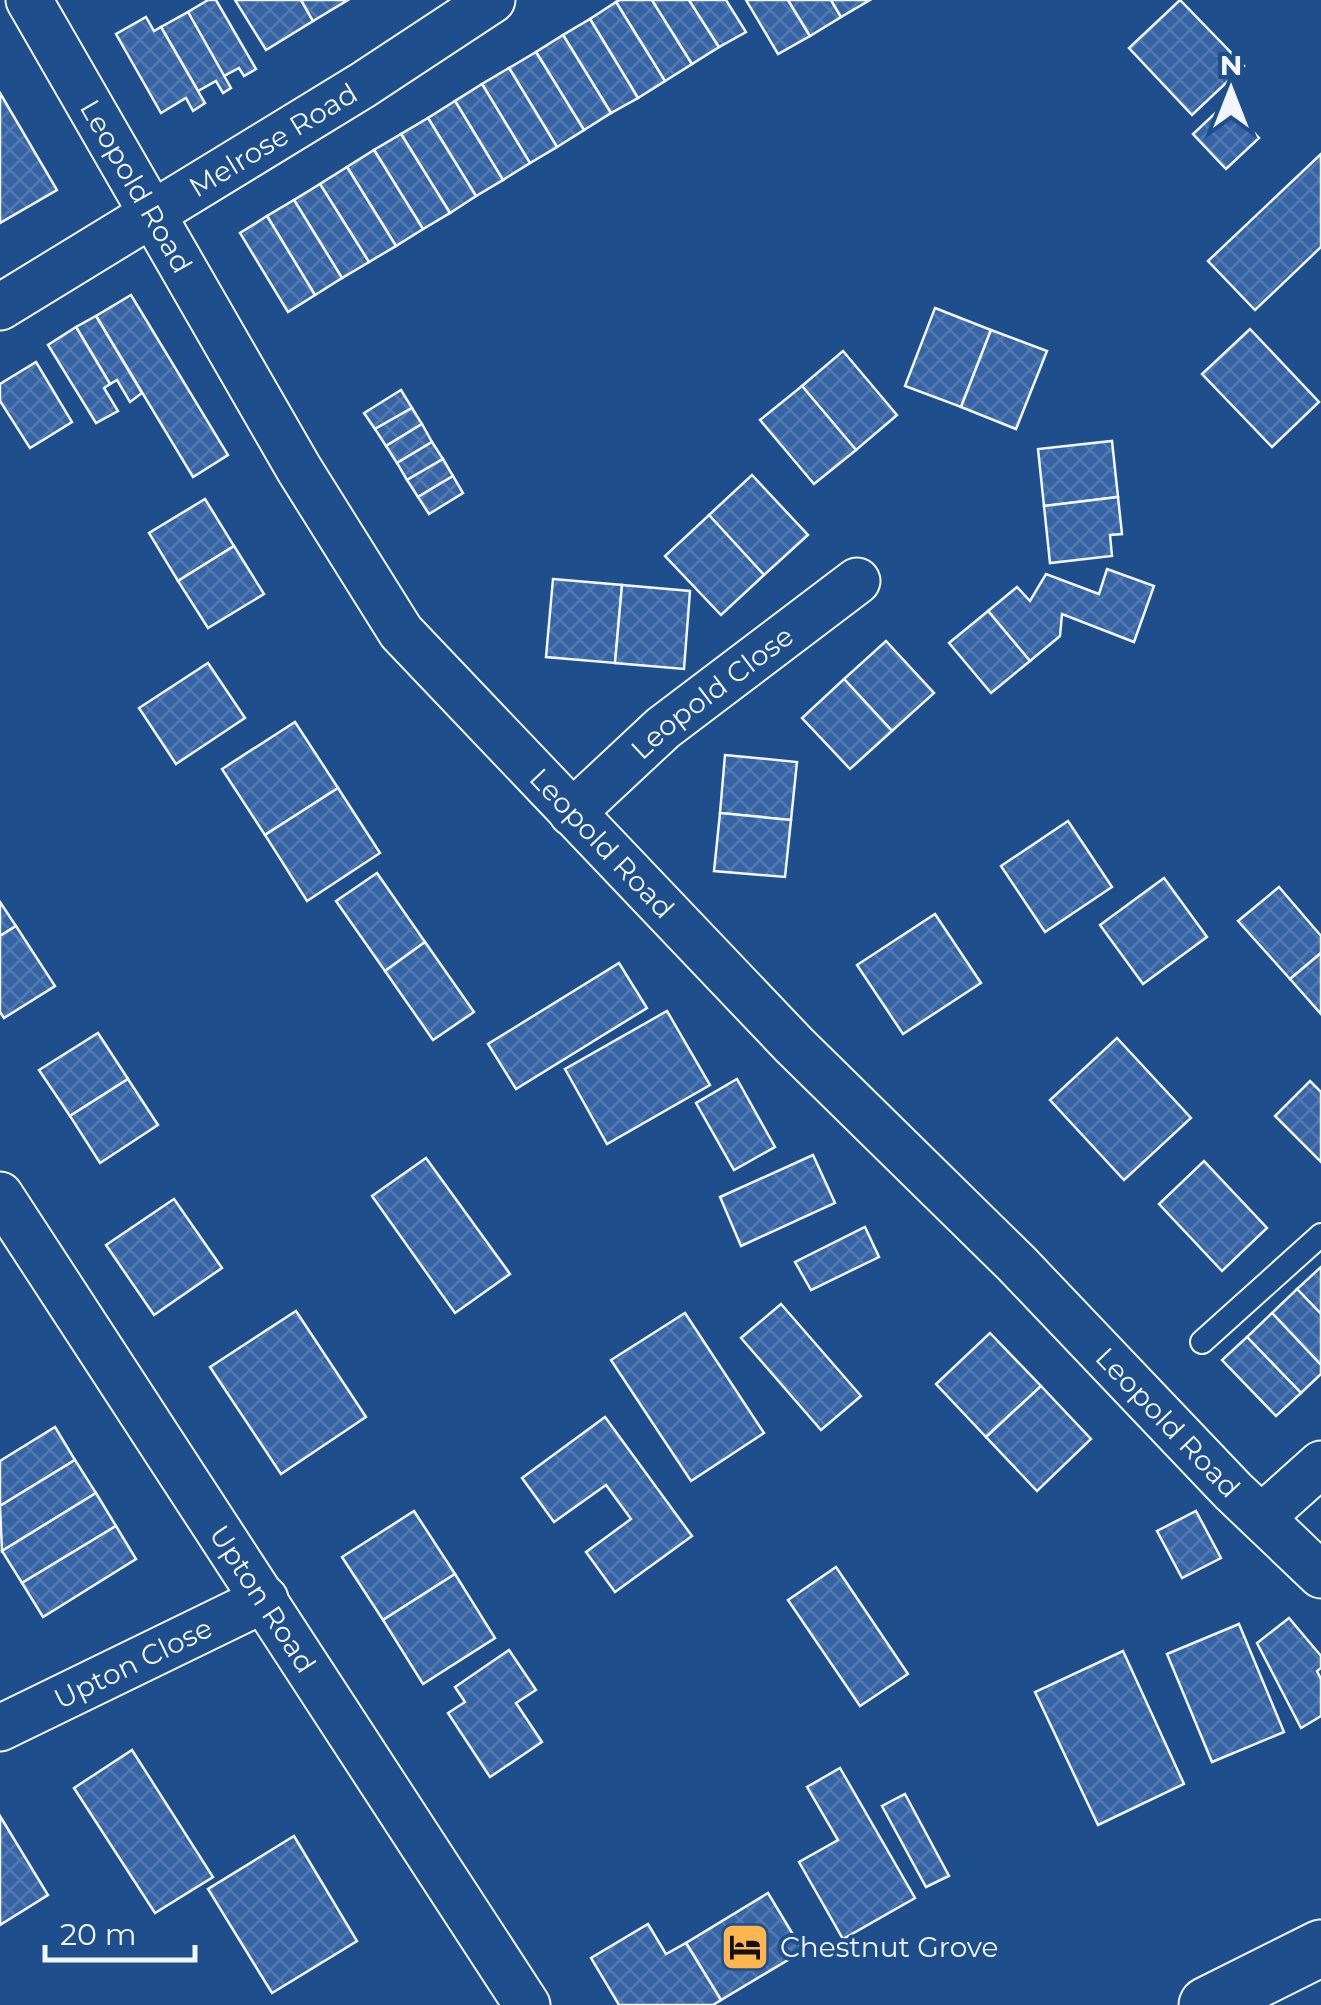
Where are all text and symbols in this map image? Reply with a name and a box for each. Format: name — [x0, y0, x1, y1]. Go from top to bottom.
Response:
north arrow — [1181, 40, 1281, 140]
text: N — [1220, 48, 1242, 82]
street label: Melrose Road — [183, 76, 363, 204]
street label: Leopold Road — [73, 94, 200, 279]
street label: Leopold Close — [624, 619, 800, 766]
street label: Leopold Road — [523, 761, 681, 925]
street label: Leopold Road — [1089, 1340, 1247, 1505]
street label: Upton Road — [203, 1519, 323, 1679]
street label: Upton Close — [49, 1610, 218, 1716]
scale bar — [45, 1900, 195, 1962]
text: 20 m — [60, 1916, 137, 1953]
hotel icon: Chestnut Grove — [719, 1921, 771, 1973]
place label: Chestnut Grove — [780, 1930, 999, 1964]

